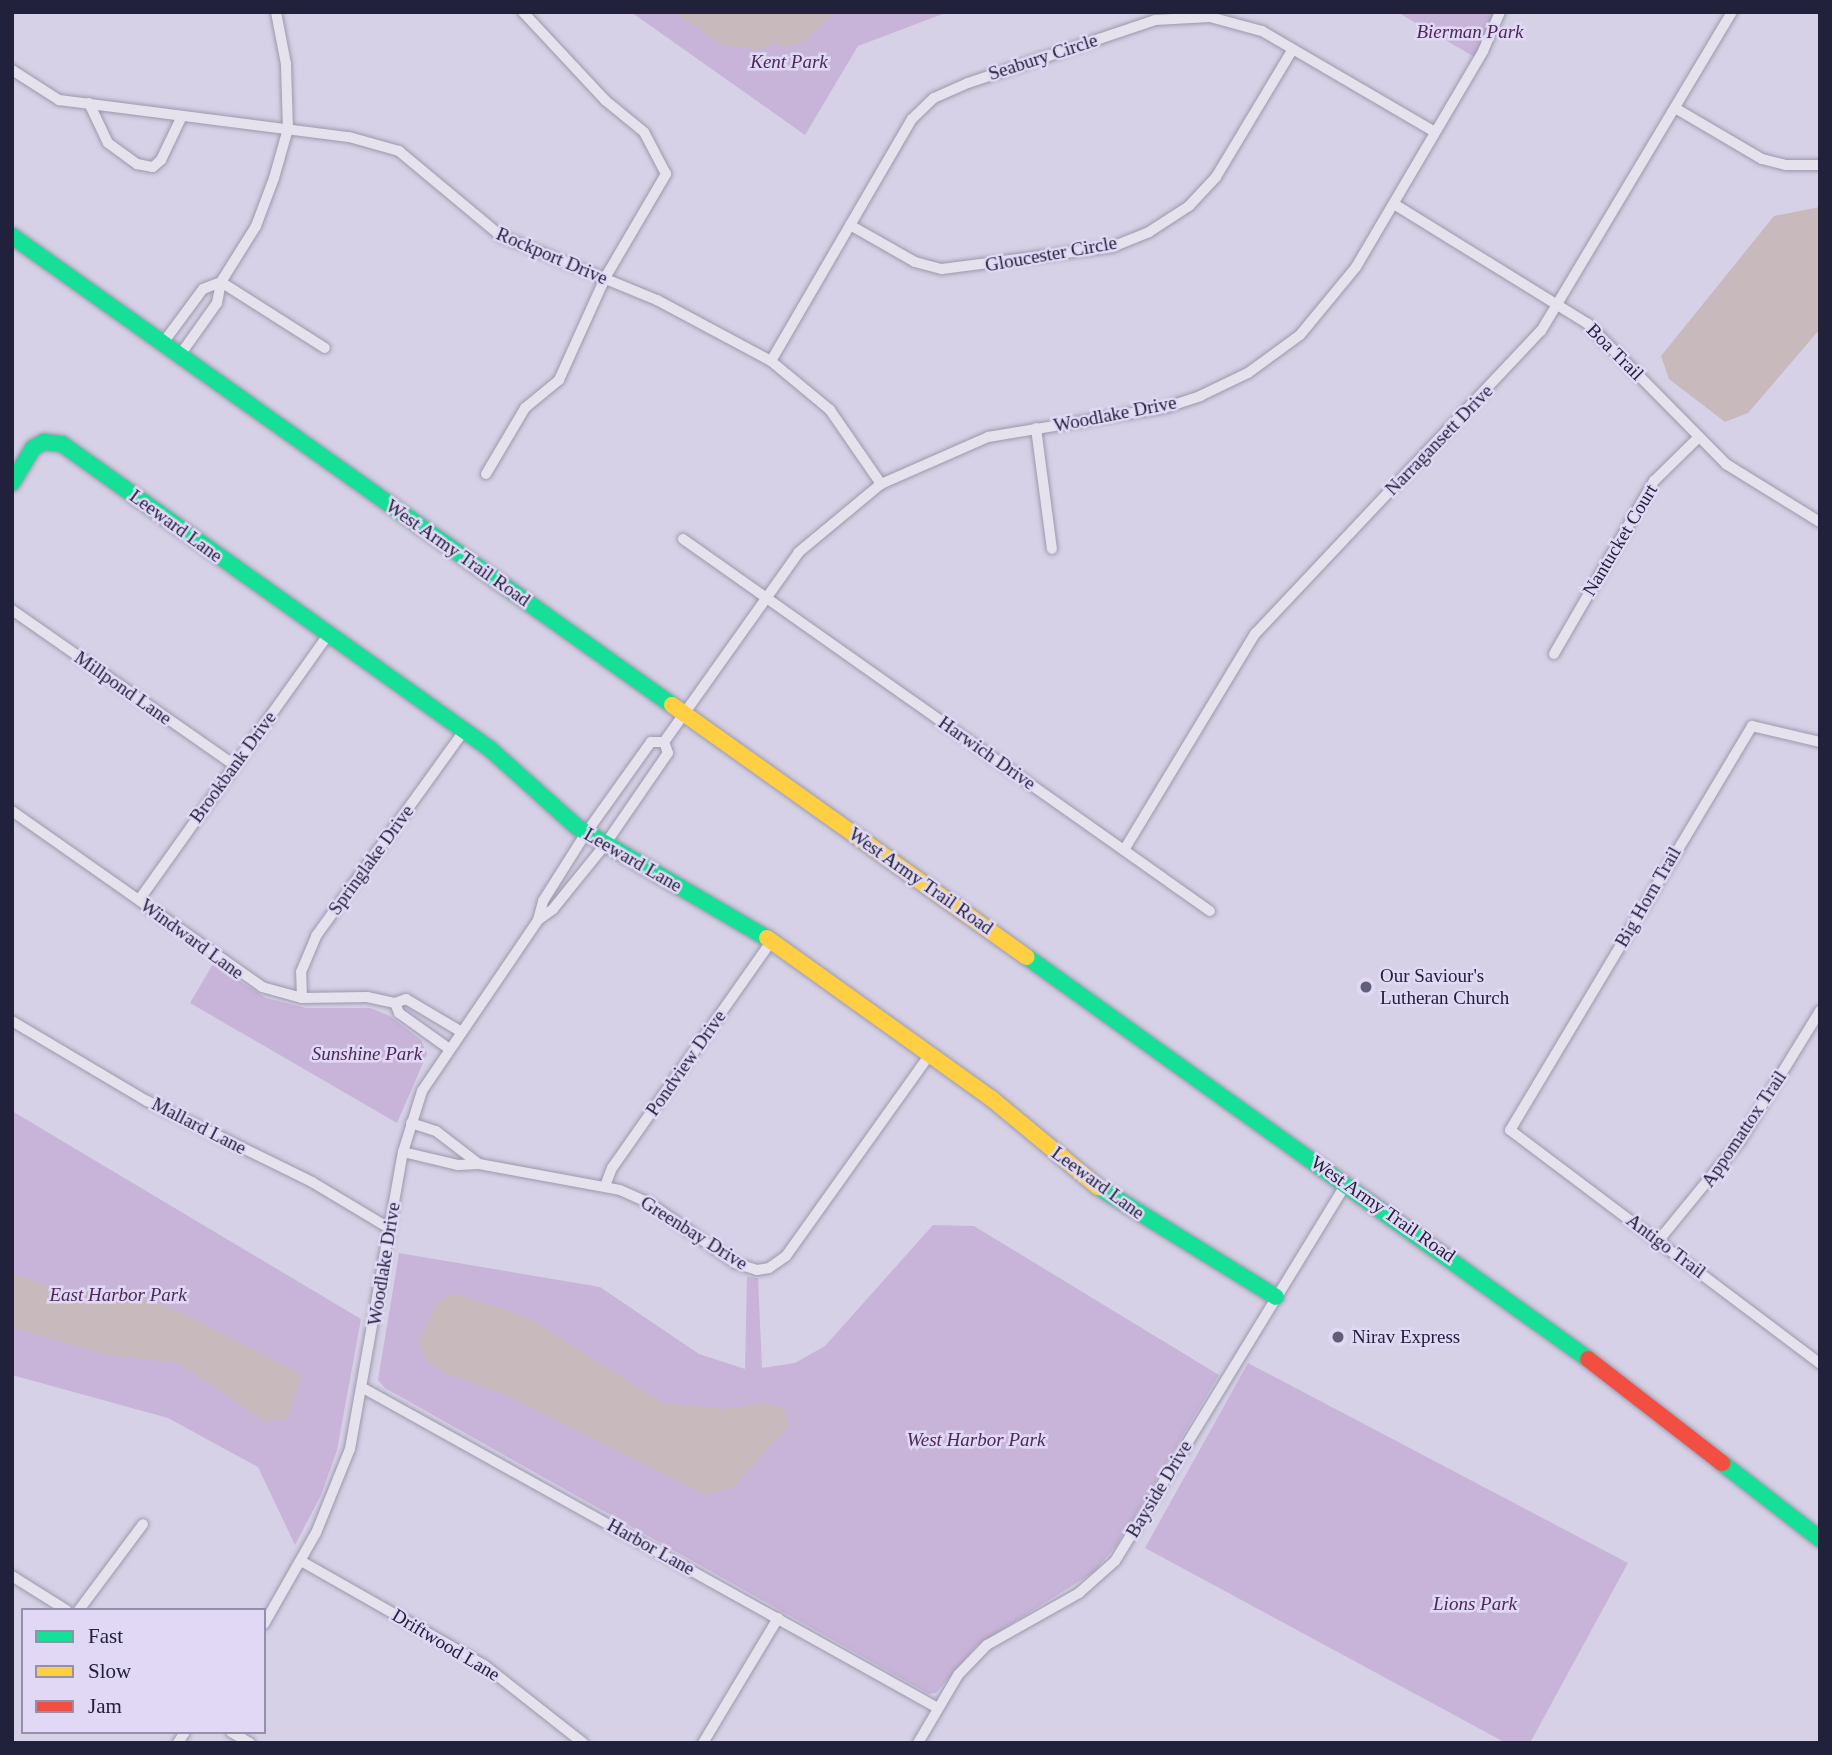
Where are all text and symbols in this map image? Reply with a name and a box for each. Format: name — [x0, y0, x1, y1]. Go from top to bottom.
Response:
park label: Bierman Park — [1416, 21, 1524, 43]
street label: Seabury Circle — [986, 29, 1100, 85]
park label: Kent Park — [750, 51, 828, 73]
street label: Rockport Drive — [493, 222, 611, 290]
street label: Gloucester Circle — [983, 231, 1119, 277]
street label: Boa Trail — [1582, 319, 1648, 385]
street label: Narragansett Drive — [1380, 380, 1498, 500]
street label: Woodlake Drive — [1052, 391, 1178, 437]
street label: Nantucket Court — [1578, 480, 1662, 600]
street label: Leeward Lane — [125, 485, 227, 567]
street label: West Army Trail Road — [381, 494, 535, 612]
street label: Millpond Lane — [70, 646, 176, 730]
street label: Brookbank Drive — [185, 707, 281, 827]
street label: Harwich Drive — [934, 711, 1040, 795]
street label: Springlake Drive — [323, 801, 419, 919]
street label: West Army Trail Road — [844, 822, 998, 940]
street label: Leeward Lane — [580, 823, 686, 897]
street label: Big Horn Trail — [1610, 843, 1686, 951]
street label: Windward Lane — [136, 894, 248, 984]
place label: Our Saviour's Lutheran Church — [1380, 965, 1509, 1009]
marker: Our Saviour's Lutheran Church — [1358, 979, 1374, 995]
street label: Pondview Drive — [641, 1006, 731, 1120]
park label: Sunshine Park — [312, 1043, 422, 1065]
street label: Appomattox Trail — [1697, 1066, 1791, 1192]
street label: Mallard Lane — [148, 1092, 250, 1160]
street label: Leeward Lane — [1047, 1142, 1149, 1224]
street label: West Army Trail Road — [1306, 1150, 1460, 1268]
street label: Greenbay Drive — [636, 1191, 752, 1275]
street label: Woodlake Drive — [363, 1201, 405, 1327]
street label: Antigo Trail — [1622, 1209, 1710, 1283]
park label: East Harbor Park — [49, 1284, 187, 1306]
place label: Nirav Express — [1352, 1326, 1460, 1348]
marker: Nirav Express — [1330, 1329, 1346, 1345]
park label: West Harbor Park — [907, 1429, 1045, 1451]
street label: Bayside Drive — [1121, 1436, 1197, 1542]
street label: Harbor Lane — [603, 1514, 699, 1580]
park label: Lions Park — [1433, 1593, 1517, 1615]
street label: Driftwood Lane — [388, 1604, 504, 1686]
legend — [21, 1608, 266, 1734]
text: Fast — [88, 1624, 123, 1648]
text: Slow — [88, 1659, 131, 1683]
text: Jam — [88, 1694, 122, 1718]

